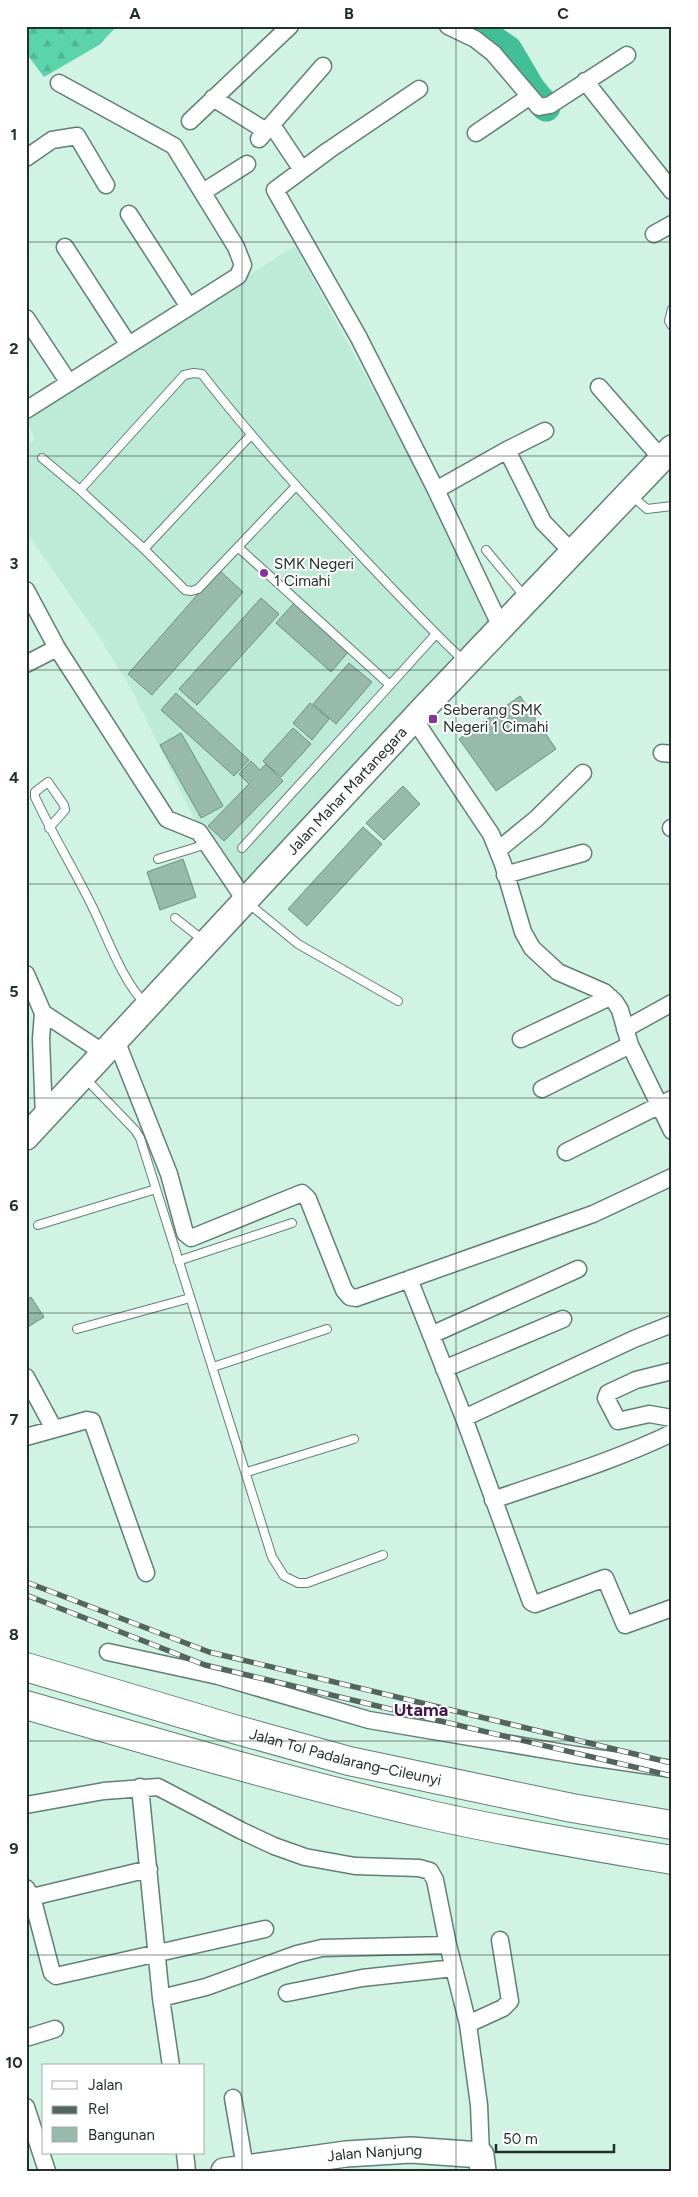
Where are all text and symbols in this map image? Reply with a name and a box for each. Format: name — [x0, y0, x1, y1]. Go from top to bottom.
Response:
text: A — [129, 4, 141, 23]
text: B — [344, 4, 354, 23]
text: C — [557, 4, 569, 23]
text: 1 — [11, 125, 17, 144]
text: 2 — [9, 339, 19, 358]
text: 3 — [10, 554, 19, 573]
place label: SMK Negeri 1 Cimahi — [274, 555, 354, 590]
marker: SMK Negeri 1 Cimahi — [258, 567, 270, 579]
place label: Seberang SMK Negeri 1 Cimahi — [443, 701, 549, 736]
marker: Seberang SMK Negeri 1 Cimahi — [427, 713, 439, 725]
street label: Jalan Mahar Martanegara — [283, 723, 411, 859]
text: 4 — [9, 768, 19, 787]
text: 5 — [9, 982, 19, 1001]
text: 6 — [9, 1196, 19, 1215]
text: 7 — [10, 1410, 19, 1429]
text: 8 — [9, 1625, 19, 1644]
district label: Utama — [394, 1699, 448, 1721]
street label: Jalan Tol Padalarang–Cileunyi — [247, 1725, 443, 1789]
text: 9 — [9, 1839, 19, 1858]
text: 10 — [5, 2053, 23, 2072]
legend — [42, 2064, 205, 2154]
text: Jalan — [88, 2076, 123, 2094]
text: Rel — [88, 2100, 109, 2118]
scale bar — [496, 2122, 613, 2154]
text: Bangunan — [88, 2126, 155, 2144]
text: 50 m — [503, 2130, 538, 2148]
street label: Jalan Nanjung — [326, 2141, 423, 2166]

